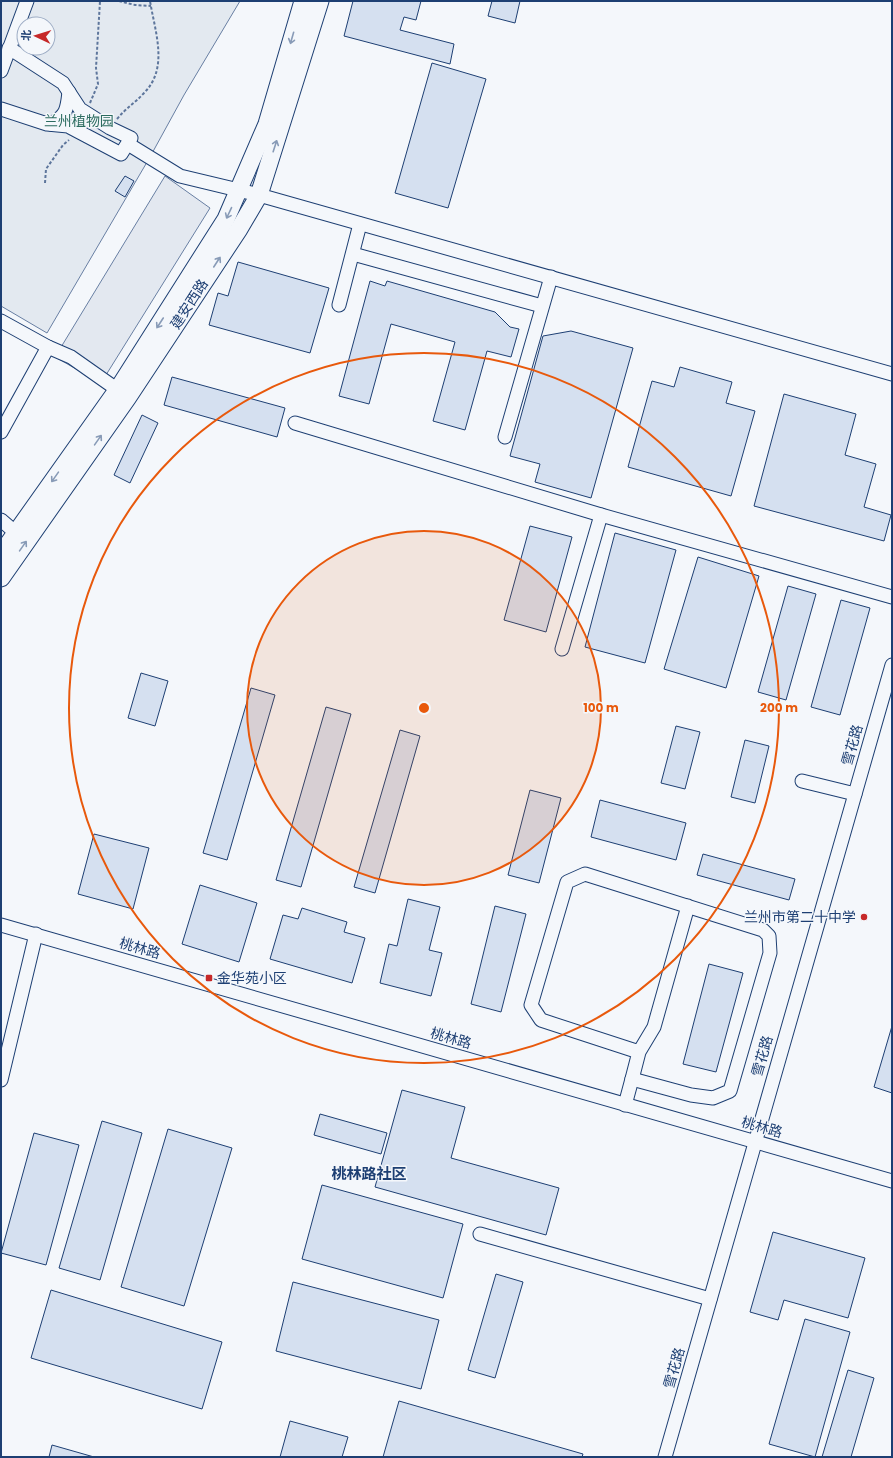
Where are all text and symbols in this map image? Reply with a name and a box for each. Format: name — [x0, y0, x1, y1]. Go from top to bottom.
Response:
north arrow — [16, 16, 56, 56]
text: 北 — [18, 29, 34, 41]
one-way arrow — [288, 32, 295, 45]
park label: 兰州植物园 — [44, 111, 114, 131]
one-way arrow — [271, 141, 279, 153]
one-way arrow — [225, 207, 232, 219]
one-way arrow — [213, 257, 221, 268]
street label: 建安西路 — [165, 275, 213, 333]
one-way arrow — [155, 317, 163, 329]
one-way arrow — [94, 434, 102, 445]
one-way arrow — [51, 471, 59, 482]
one-way arrow — [19, 541, 27, 552]
text: 100 m — [583, 699, 619, 716]
text: 200 m — [760, 699, 798, 716]
centre of rings — [417, 701, 431, 715]
street label: 雪花路 — [837, 722, 867, 768]
place label: 兰州市第二十中学 — [744, 907, 856, 927]
marker: 兰州市第二十中学 — [859, 912, 869, 922]
street label: 桃林路 — [117, 933, 163, 963]
place label: 金华苑小区 — [217, 968, 287, 988]
marker: 金华苑小区 — [204, 973, 214, 983]
street label: 桃林路 — [428, 1023, 474, 1053]
street label: 雪花路 — [747, 1033, 777, 1079]
street label: 桃林路 — [739, 1112, 785, 1142]
district label: 桃林路社区 — [331, 1163, 407, 1184]
street label: 雪花路 — [659, 1345, 689, 1391]

